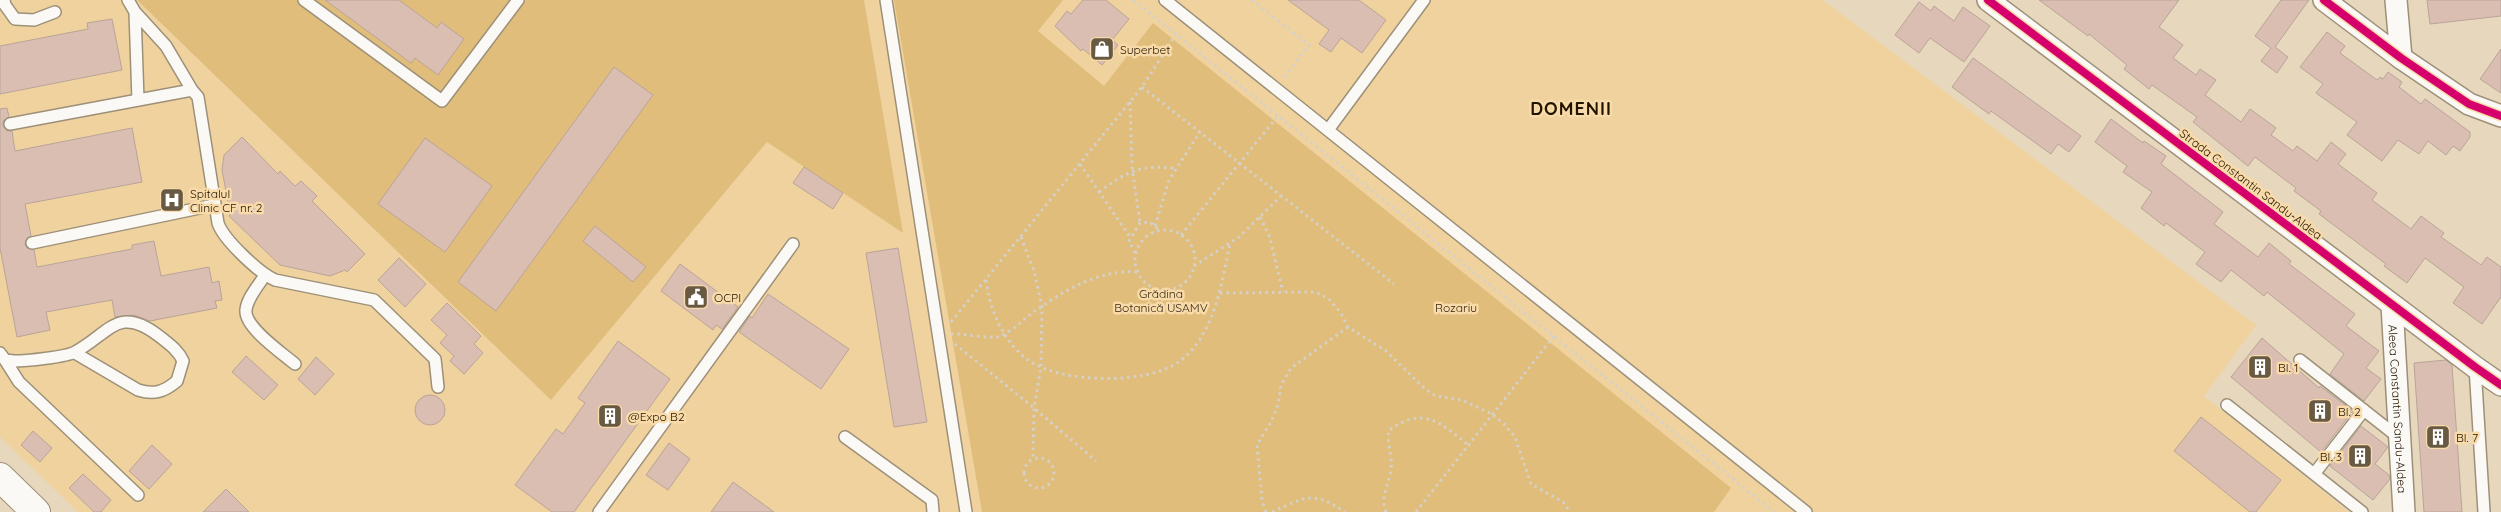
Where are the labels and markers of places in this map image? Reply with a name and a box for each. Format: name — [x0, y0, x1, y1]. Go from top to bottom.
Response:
shop icon: Superbet — [1089, 36, 1115, 62]
place label: Superbet — [1120, 42, 1170, 57]
place label: Spitalul Clinic CF nr. 2 — [190, 186, 263, 215]
hospital icon: Spitalul Clinic CF nr. 2 — [159, 187, 185, 213]
public building icon: OCPI — [683, 284, 709, 310]
place label: OCPI — [714, 290, 741, 305]
building icon: Bl. 1 — [2247, 354, 2273, 380]
place label: Bl. 1 — [2278, 360, 2298, 375]
building icon: Bl. 2 — [2307, 398, 2333, 424]
building icon: @Expo B2 — [597, 403, 623, 429]
place label: Bl. 2 — [2338, 404, 2361, 419]
place label: @Expo B2 — [628, 409, 685, 424]
building icon: Bl. 7 — [2425, 424, 2451, 450]
place label: Bl. 7 — [2456, 430, 2478, 445]
building icon: Bl. 3 — [2347, 443, 2373, 469]
place label: Bl. 3 — [2320, 449, 2342, 464]

